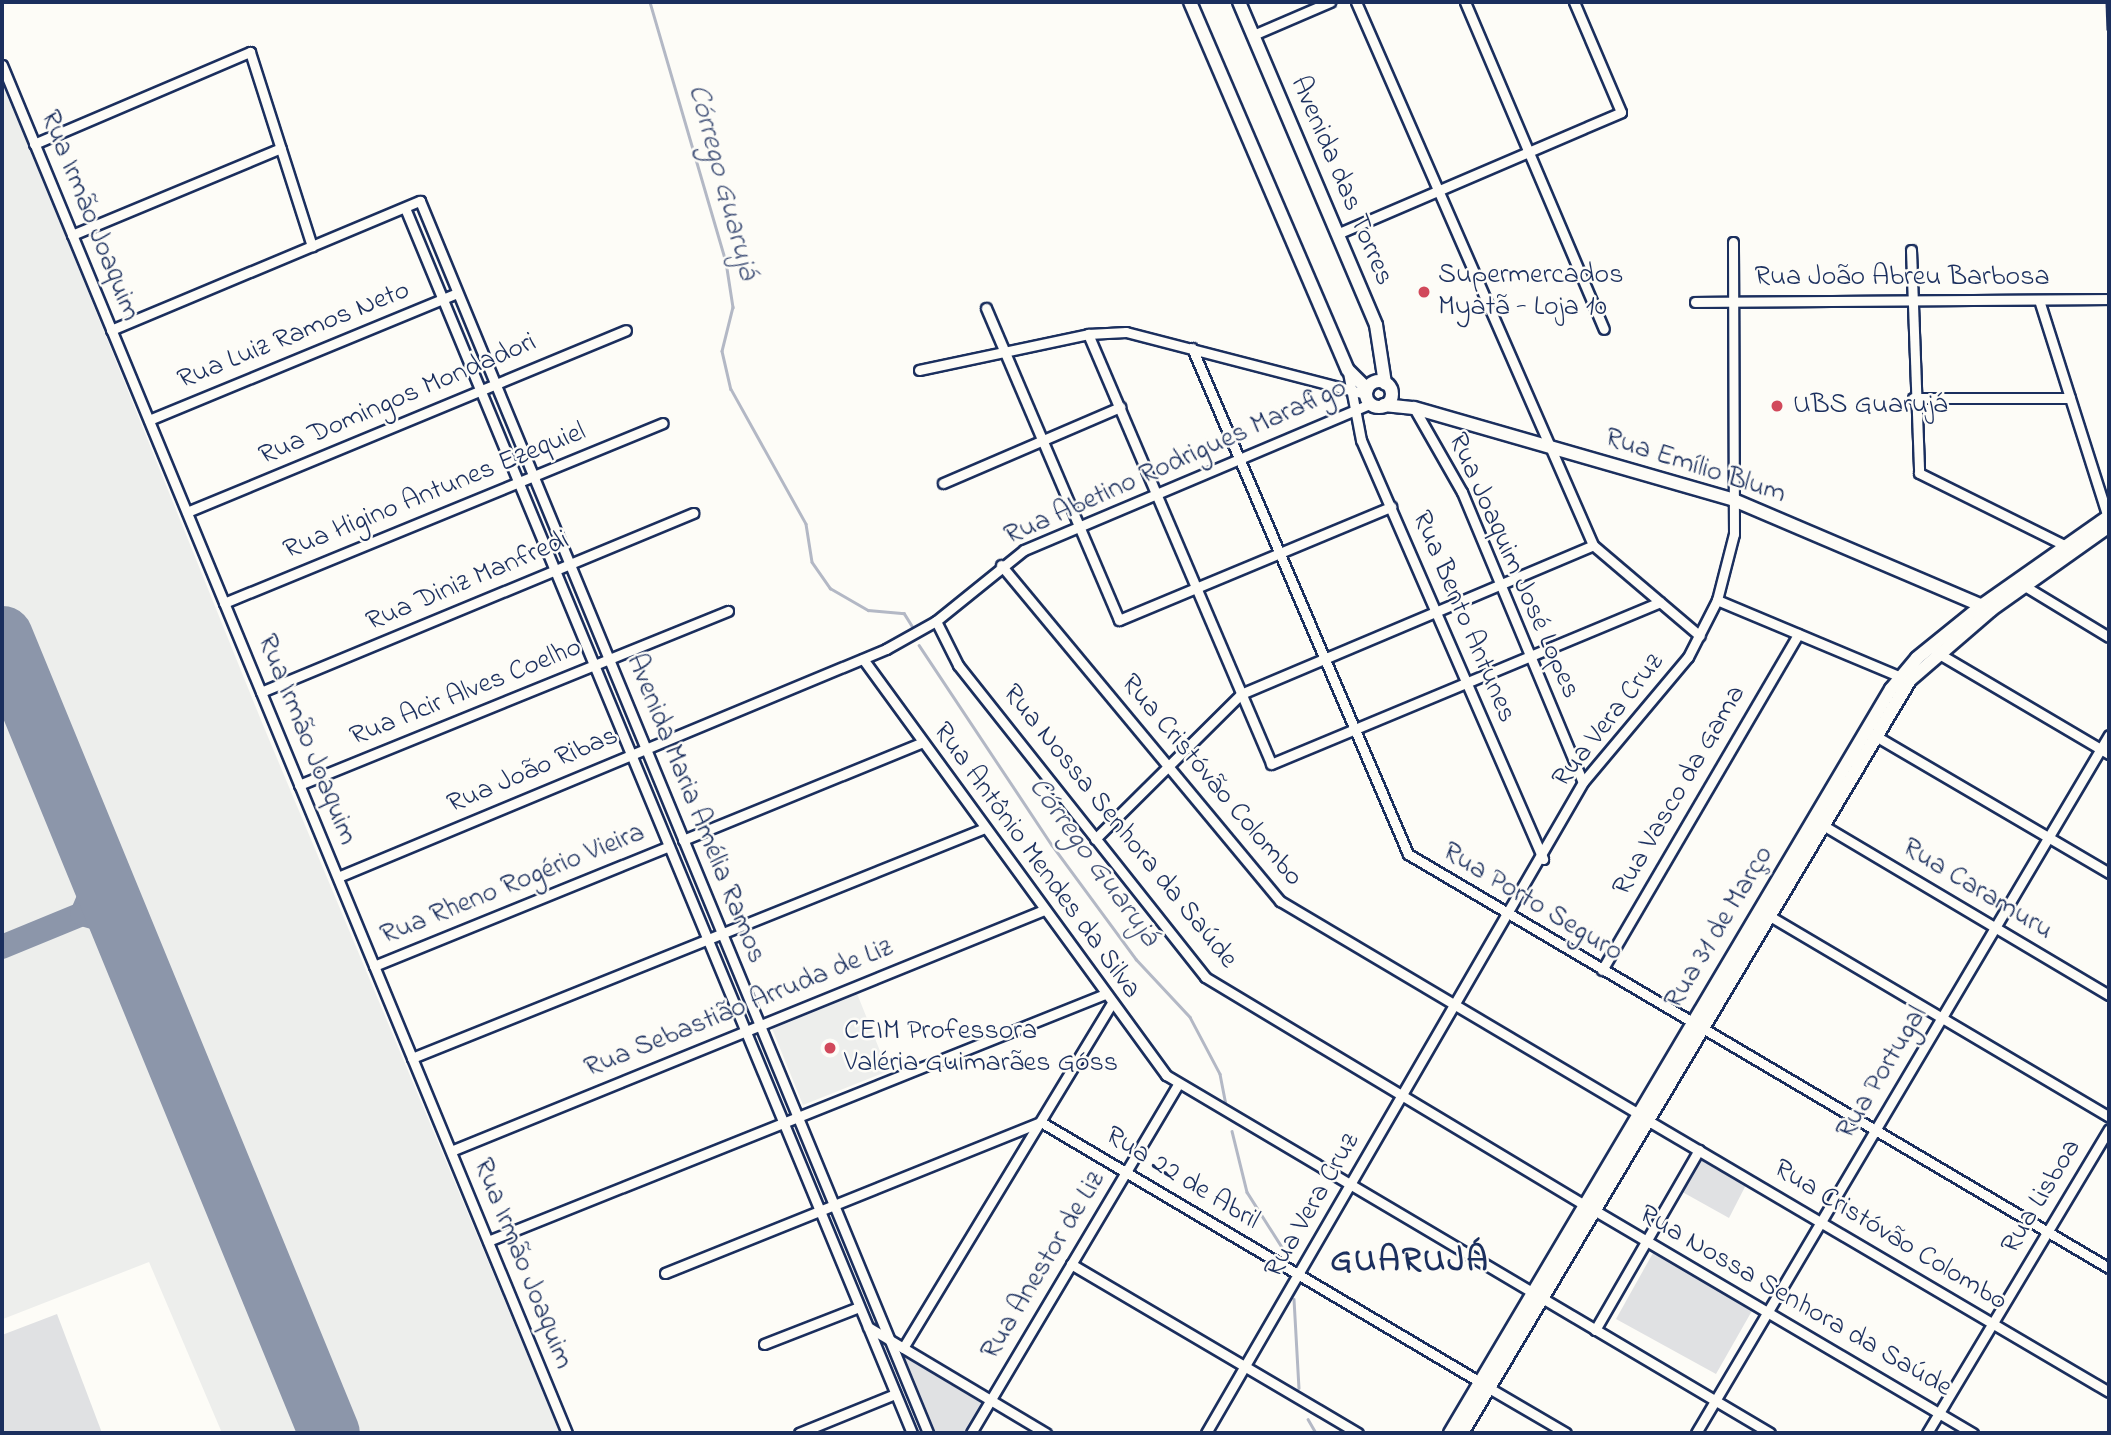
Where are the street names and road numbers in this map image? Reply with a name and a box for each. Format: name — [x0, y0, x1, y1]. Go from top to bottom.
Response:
street label: Avenida das Torres — [1282, 71, 1400, 291]
street label: Rua Irmão Joaquim — [31, 106, 147, 326]
street label: Rua João Abreu Barbosa — [1754, 261, 2050, 295]
street label: Rua Luiz Ramos Neto — [173, 274, 415, 398]
street label: Rua Domingos Mondadori — [254, 326, 542, 474]
street label: Rua Abetino Rodrigues Marafigo — [1000, 372, 1352, 554]
street label: Rua Higino Antunes Ezequiel — [279, 416, 591, 568]
street label: Rua Emílio Blum — [1600, 422, 1790, 512]
street label: Rua Joaquim José Lopes — [1439, 428, 1587, 704]
street label: Rua Bento Antunes — [1403, 506, 1523, 728]
street label: Rua Diniz Manfredi — [362, 524, 574, 640]
street label: Rua Irmão Joaquim — [248, 630, 364, 850]
street label: Rua Acir Alves Coelho — [345, 631, 587, 755]
street label: Rua Vera Cruz — [1546, 647, 1672, 795]
street label: Avenida Maria Amélia Ramos — [617, 649, 773, 969]
street label: Rua Cristóvão Colombo — [1112, 668, 1310, 894]
street label: Rua Nossa Senhora da Saúde — [994, 678, 1244, 976]
street label: Rua Vasco da Gama — [1606, 680, 1754, 902]
street label: Rua Antônio Mendes da Silva — [924, 716, 1148, 1006]
street label: Rua João Ribas — [443, 720, 623, 822]
street label: Rua Rheno Rogério Vieira — [376, 817, 650, 953]
street label: Rua Caramuru — [1895, 832, 2059, 948]
street label: Rua Porto Seguro — [1436, 836, 1628, 970]
street label: Rua 31 de Março — [1658, 840, 1782, 1016]
street label: Rua Sebastião Arruda de Liz — [580, 932, 898, 1086]
street label: Rua Portugal — [1830, 1000, 1936, 1146]
street label: Rua 22 de Abril — [1099, 1120, 1265, 1238]
street label: Rua Vera Cruz — [1258, 1128, 1368, 1284]
street label: Rua Lisboa — [1995, 1134, 2089, 1260]
street label: Rua Cristóvão Colombo — [1767, 1153, 2013, 1319]
street label: Rua Irmão Joaquim — [464, 1154, 580, 1374]
street label: Rua Anestor de Liz — [975, 1166, 1113, 1366]
street label: Rua Nossa Senhora da Saúde — [1633, 1199, 1957, 1405]

